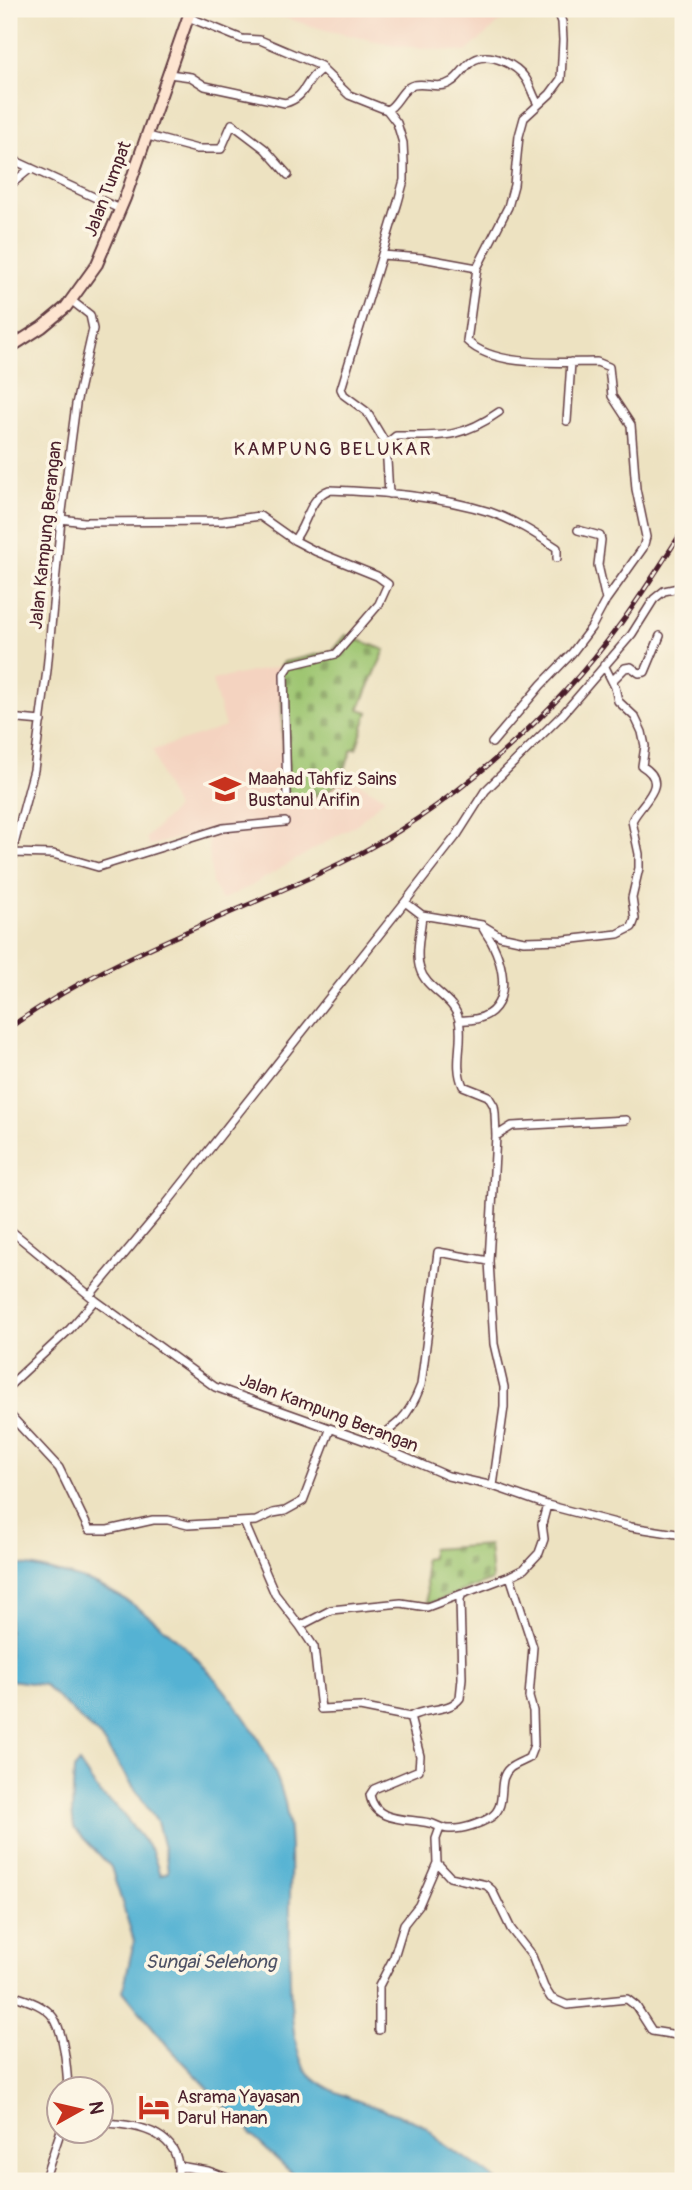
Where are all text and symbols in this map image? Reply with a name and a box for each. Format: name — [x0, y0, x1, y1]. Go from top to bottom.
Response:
street label: Jalan Tumpat — [79, 137, 137, 240]
district label: KAMPUNG BELUKAR — [234, 437, 432, 461]
street label: Jalan Kampung Berangan — [25, 439, 67, 631]
place label: Maahad Tahfiz Sains Bustanul Arifin — [248, 768, 397, 812]
school or university icon: Maahad Tahfiz Sains Bustanul Arifin — [208, 772, 242, 806]
street label: Jalan Kampung Berangan — [236, 1368, 422, 1458]
water label: Sungai Selehong — [146, 1950, 278, 1974]
north arrow — [46, 2074, 116, 2144]
place label: Asrama Yayasan Darul Hanan — [177, 2086, 300, 2130]
hotel icon: Asrama Yayasan Darul Hanan — [137, 2090, 171, 2124]
text: N — [83, 2100, 109, 2116]

